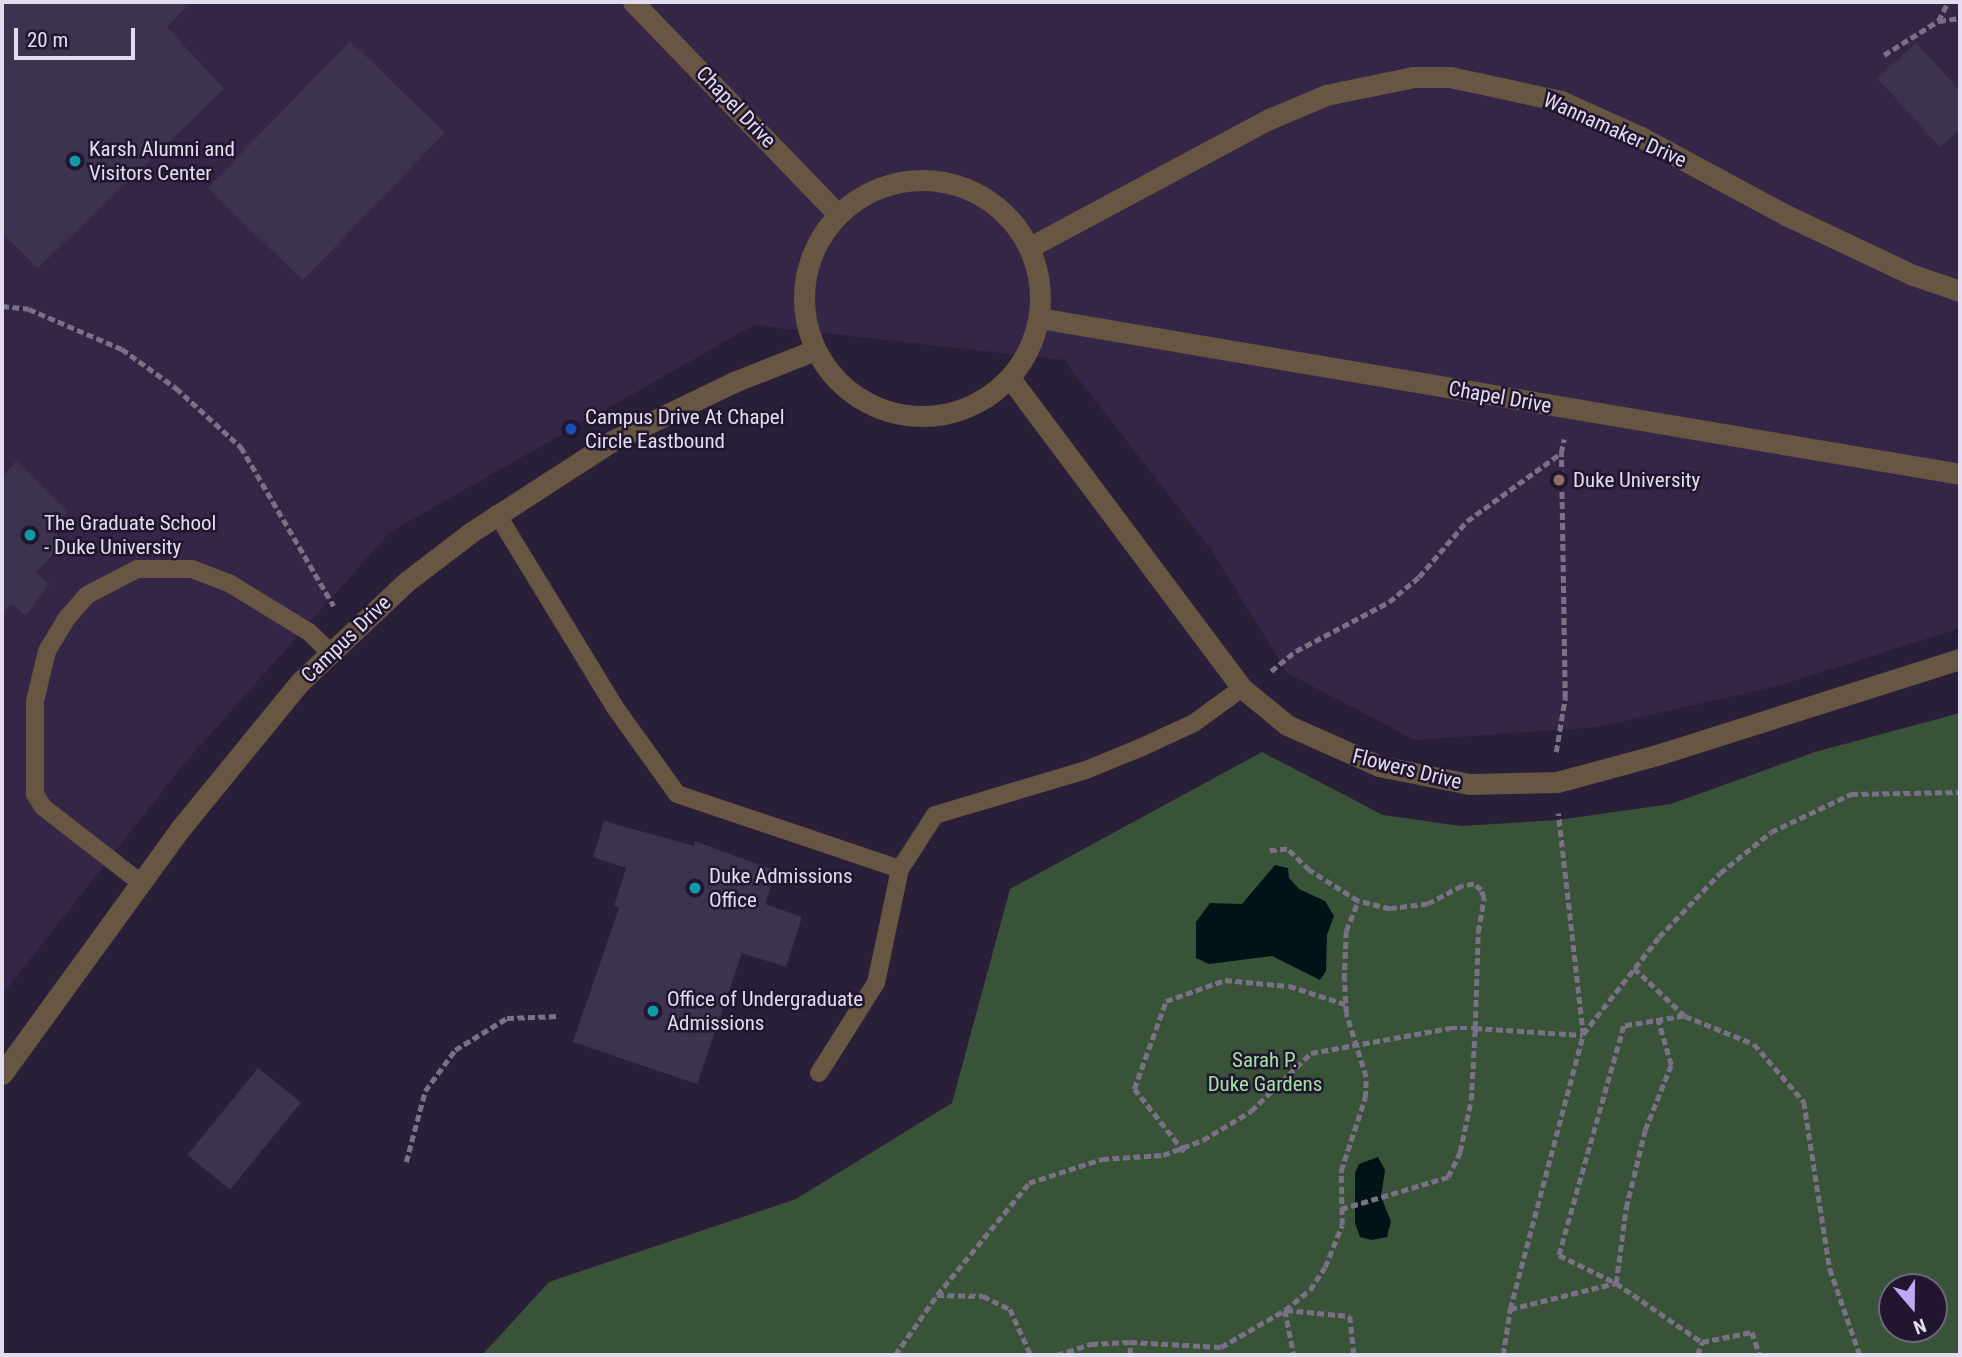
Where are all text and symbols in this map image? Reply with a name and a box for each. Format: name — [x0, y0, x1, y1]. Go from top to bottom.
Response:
scale bar — [18, 14, 138, 58]
text: 20 m — [27, 28, 68, 52]
street label: Chapel Drive — [691, 61, 781, 153]
street label: Wannamaker Drive — [1539, 87, 1691, 173]
place label: Karsh Alumni and Visitors Center — [89, 136, 235, 186]
marker: Karsh Alumni and Visitors Center — [67, 153, 83, 169]
street label: Chapel Drive — [1447, 376, 1553, 418]
place label: Campus Drive At Chapel Circle Eastbound — [585, 404, 784, 454]
marker: Campus Drive At Chapel Circle Eastbound — [563, 421, 579, 437]
place label: Duke University — [1573, 467, 1700, 493]
marker: Duke University — [1551, 472, 1567, 488]
place label: The Graduate School - Duke University — [44, 510, 216, 560]
marker: The Graduate School - Duke University — [22, 527, 38, 543]
street label: Campus Drive — [296, 590, 396, 688]
street label: Flowers Drive — [1350, 743, 1464, 795]
place label: Duke Admissions Office — [709, 863, 852, 913]
marker: Duke Admissions Office — [687, 880, 703, 896]
place label: Office of Undergraduate Admissions — [667, 986, 863, 1036]
marker: Office of Undergraduate Admissions — [645, 1003, 661, 1019]
park label: Sarah P. Duke Gardens — [1208, 1047, 1322, 1097]
north arrow — [1878, 1273, 1948, 1343]
text: N — [1910, 1314, 1929, 1339]

